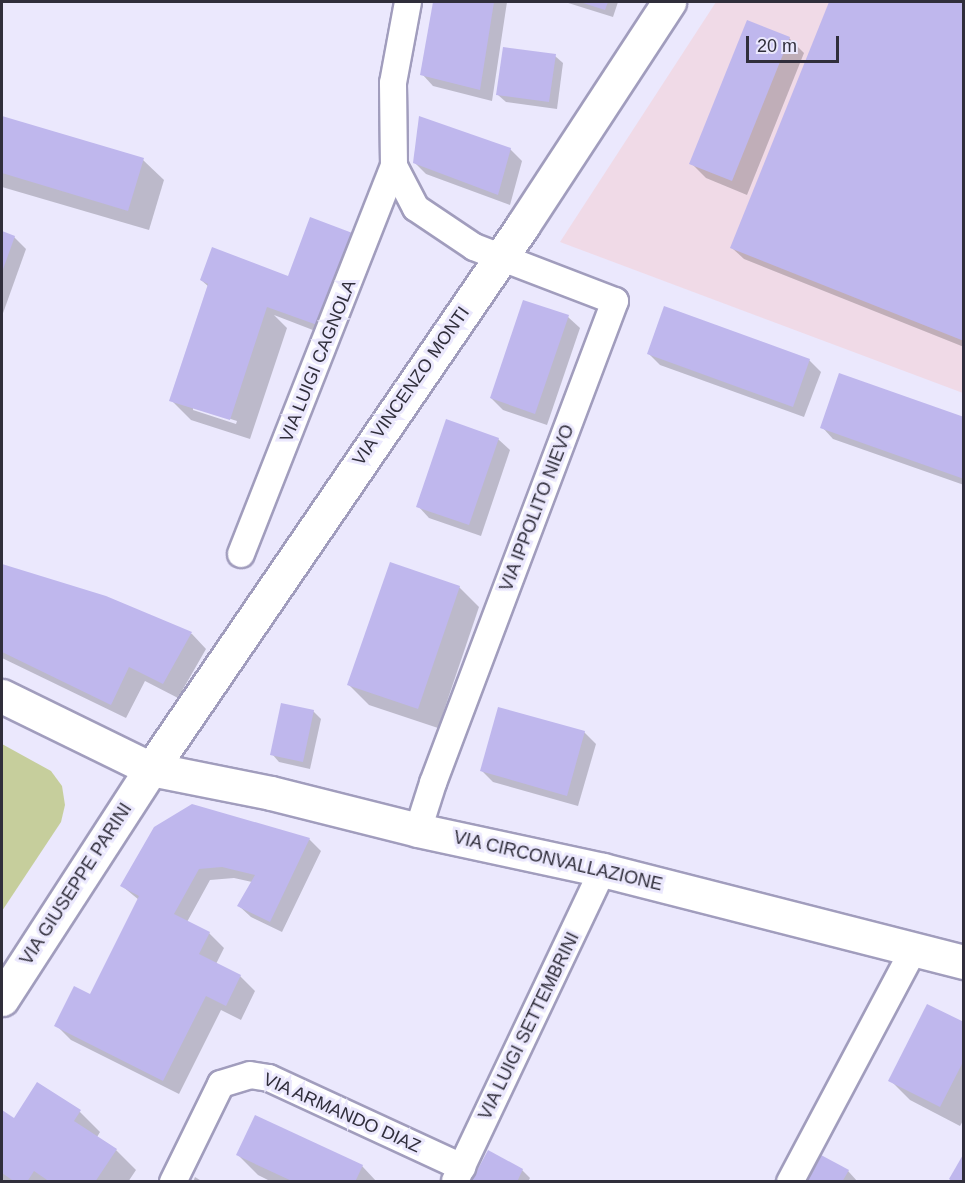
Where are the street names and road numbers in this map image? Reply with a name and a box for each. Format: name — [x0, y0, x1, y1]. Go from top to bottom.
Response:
street label: VIA LUIGI CAGNOLA — [275, 276, 361, 446]
street label: VIA VINCENZO MONTI — [348, 302, 474, 470]
street label: VIA IPPOLITO NIEVO — [495, 421, 579, 595]
street label: VIA GIUSEPPE PARINI — [15, 799, 137, 969]
street label: VIA CIRCONVALLAZIONE — [451, 826, 665, 896]
street label: VIA LUIGI SETTEMBRINI — [474, 928, 584, 1124]
street label: VIA ARMANDO DIAZ — [259, 1068, 425, 1158]

